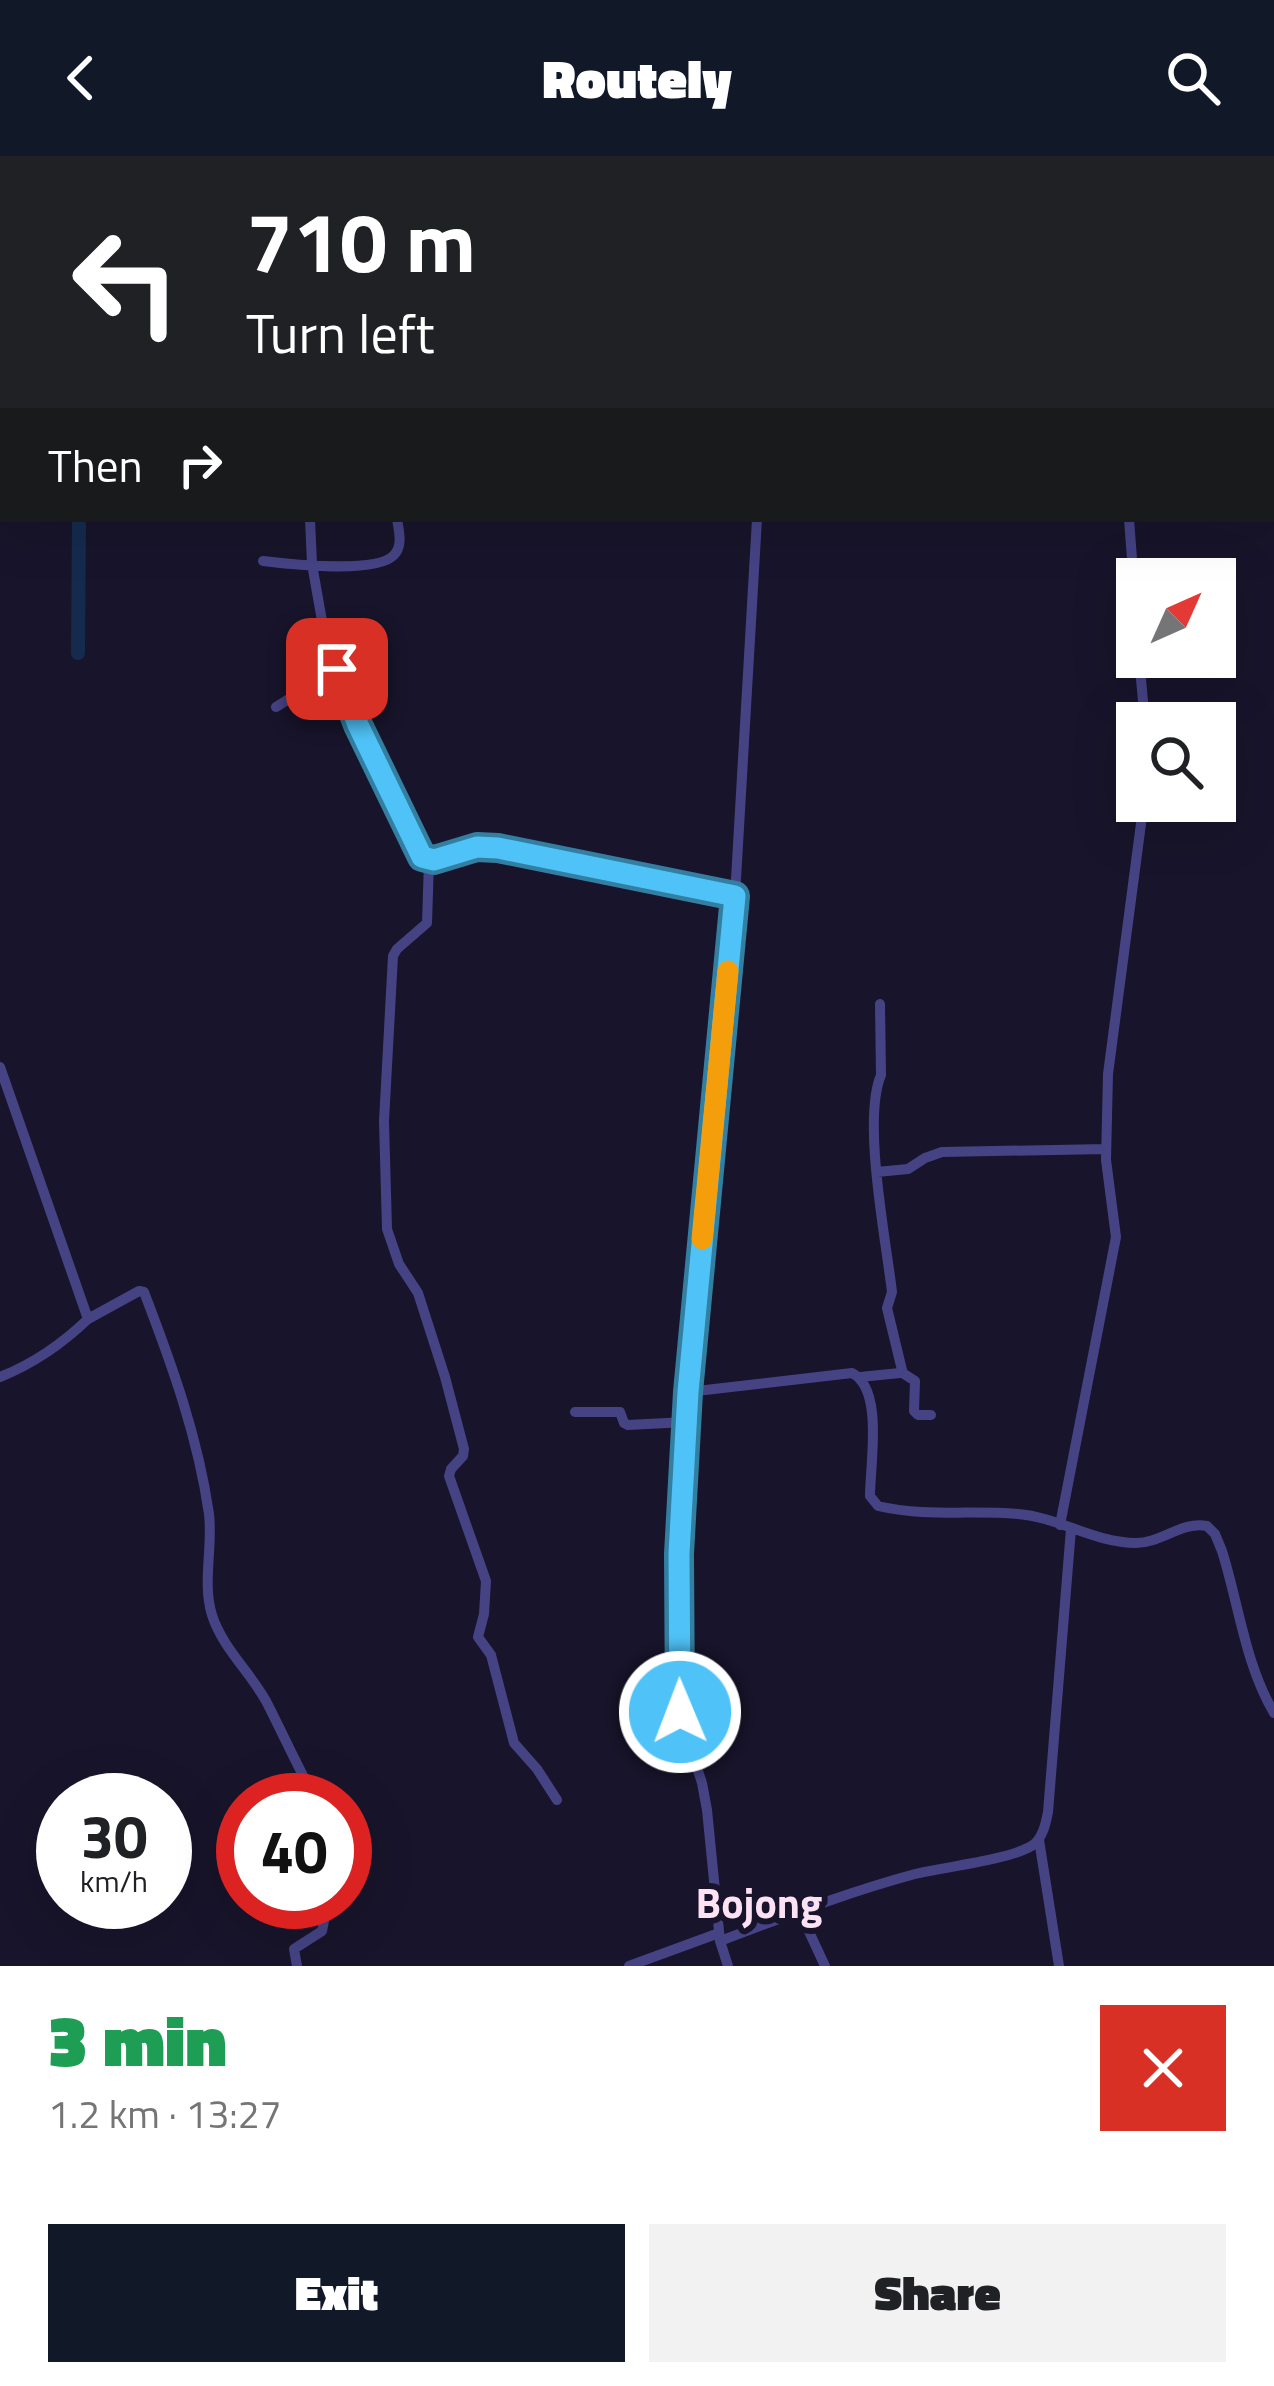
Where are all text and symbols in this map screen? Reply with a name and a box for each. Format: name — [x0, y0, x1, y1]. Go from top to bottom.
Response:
text: Routely — [542, 37, 732, 119]
icon: back — [48, 45, 114, 111]
icon: search — [1160, 45, 1226, 111]
text: 710 m — [246, 177, 476, 305]
icon: left — [48, 204, 204, 360]
text: Turn left — [246, 292, 435, 374]
text: Then — [48, 431, 143, 499]
icon: right — [167, 432, 233, 498]
north arrow — [1116, 558, 1236, 678]
map controls — [1116, 558, 1236, 822]
pin — [286, 618, 388, 720]
icon: arrive — [304, 636, 370, 702]
button: search — [1116, 702, 1236, 822]
position arrow — [617, 1649, 743, 1775]
speed limit sign: 40 — [216, 1773, 372, 1929]
text: 30 — [80, 1790, 148, 1881]
text: km/h — [80, 1858, 148, 1904]
district label: Bojong — [696, 1870, 822, 1934]
text: 3 min — [48, 1984, 227, 2094]
button: close — [1100, 2005, 1226, 2131]
text: 1.2 km · 13:27 — [48, 2084, 281, 2143]
button: Exit — [48, 2224, 625, 2362]
button: Share — [649, 2224, 1226, 2362]

